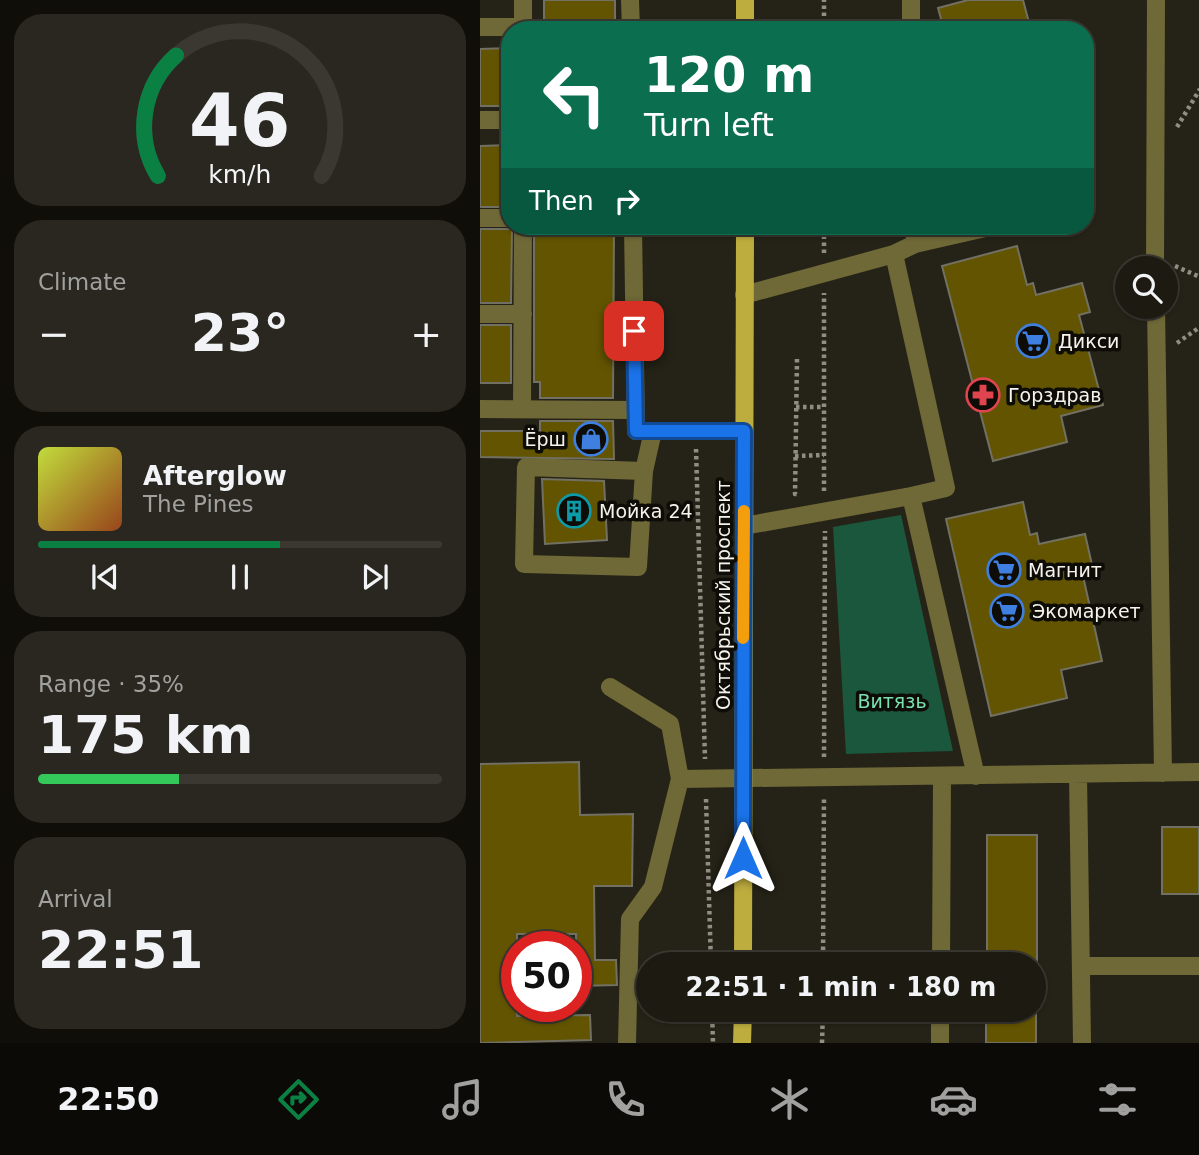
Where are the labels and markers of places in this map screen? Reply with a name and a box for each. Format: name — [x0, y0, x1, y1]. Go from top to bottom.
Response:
pin — [604, 301, 664, 361]
supermarket icon: Дикси — [1014, 322, 1052, 360]
place label: Дикси — [1058, 330, 1119, 352]
pharmacy icon: Горздрав — [964, 376, 1002, 414]
place label: Горздрав — [1008, 384, 1101, 406]
shop icon: Ёрш — [572, 420, 610, 458]
place label: Ёрш — [525, 428, 566, 450]
building icon: Мойка 24 — [555, 492, 593, 530]
place label: Мойка 24 — [599, 500, 693, 522]
supermarket icon: Магнит — [985, 551, 1023, 589]
place label: Магнит — [1028, 559, 1102, 581]
supermarket icon: Экомаркет — [988, 592, 1026, 630]
place label: Экомаркет — [1032, 600, 1141, 622]

